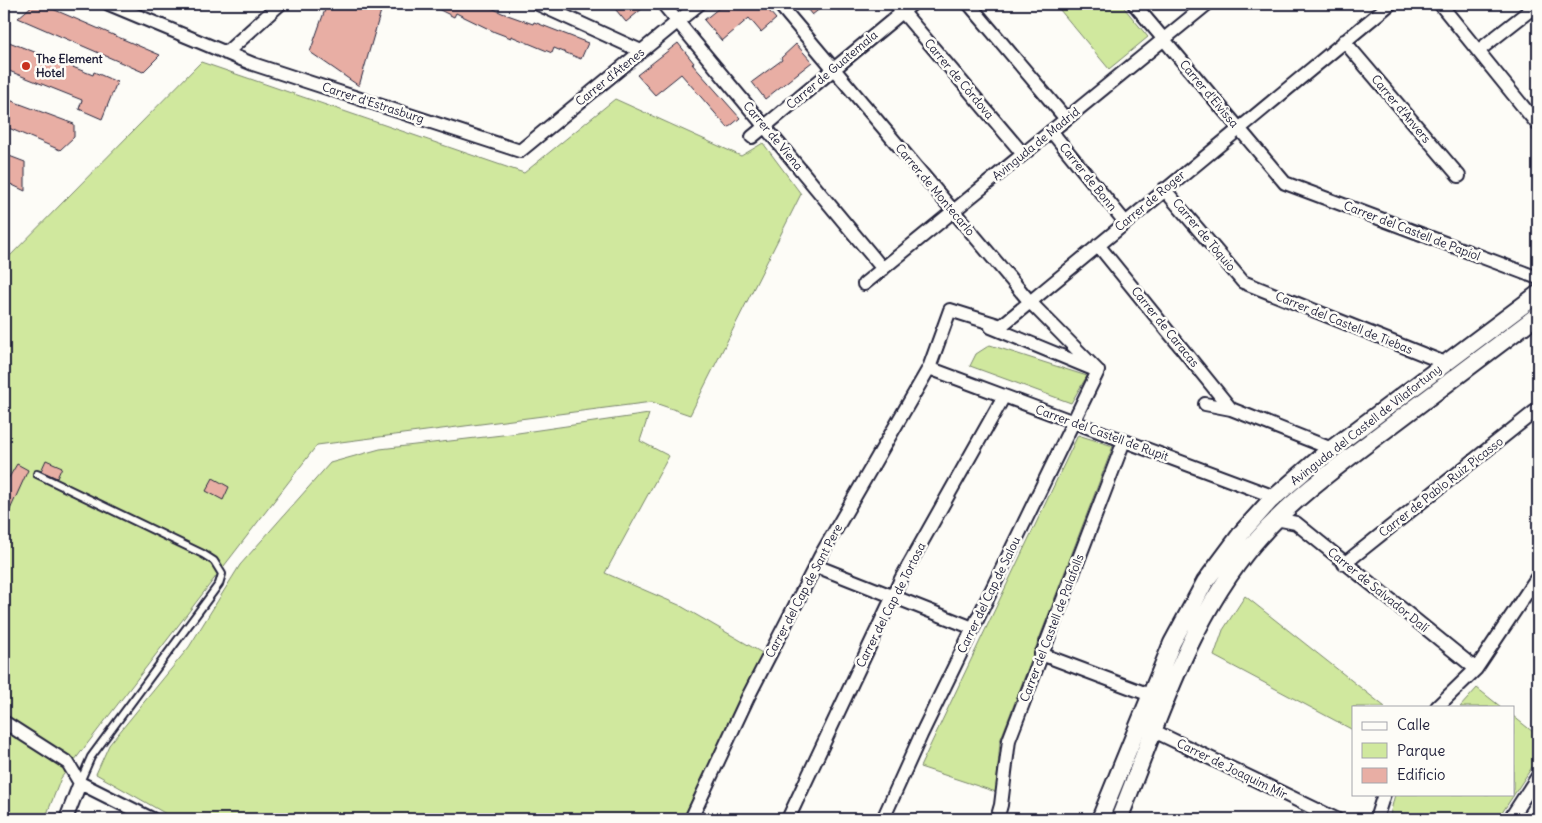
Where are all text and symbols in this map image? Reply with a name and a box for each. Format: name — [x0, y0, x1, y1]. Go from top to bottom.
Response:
street label: Carrer de Guatemala — [783, 27, 880, 112]
street label: Carrer de Còrdova — [921, 35, 997, 122]
street label: Carrer d'Atenes — [572, 44, 647, 109]
place label: The Element Hotel — [36, 51, 104, 80]
street label: Carrer d'Eivissa — [1177, 57, 1242, 131]
marker: The Element Hotel — [20, 60, 32, 72]
street label: Carrer d'Anvers — [1369, 72, 1434, 146]
street label: Carrer d'Estrasburg — [320, 79, 426, 126]
street label: Carrer de Viena — [740, 98, 807, 173]
street label: Avinguda de Madrid — [989, 104, 1082, 183]
street label: Carrer de Bonn — [1056, 140, 1120, 214]
street label: Carrer de Montecarlo — [893, 141, 978, 239]
street label: Carrer de Roger — [1112, 167, 1188, 234]
street label: Carrer de Tòquio — [1170, 195, 1239, 274]
street label: Carrer del Castell de Papiol — [1342, 198, 1483, 264]
street label: Carrer de Caracas — [1128, 283, 1202, 370]
street label: Carrer del Castell de Tiebas — [1273, 288, 1415, 357]
street label: Avinguda del Castell de Vilafortuny — [1287, 361, 1444, 488]
street label: Carrer del Castell de Rupit — [1034, 401, 1171, 464]
street label: Carrer de Pablo Ruiz Picasso — [1376, 433, 1506, 540]
street label: Carrer del Cap de Sant Pere — [762, 521, 845, 660]
street label: Carrer del Cap de Salou — [954, 534, 1023, 656]
street label: Carrer del Cap de Tortosa — [852, 540, 929, 670]
street label: Carrer de Salvador Dalí — [1325, 544, 1432, 635]
street label: Carrer del Castell de Palafolls — [1016, 552, 1087, 704]
legend — [1352, 706, 1514, 796]
text: Calle — [1397, 715, 1430, 734]
street label: Carrer de Joaquim Mir — [1174, 735, 1290, 802]
text: Parque — [1397, 741, 1445, 760]
text: Edificio — [1397, 765, 1445, 784]

